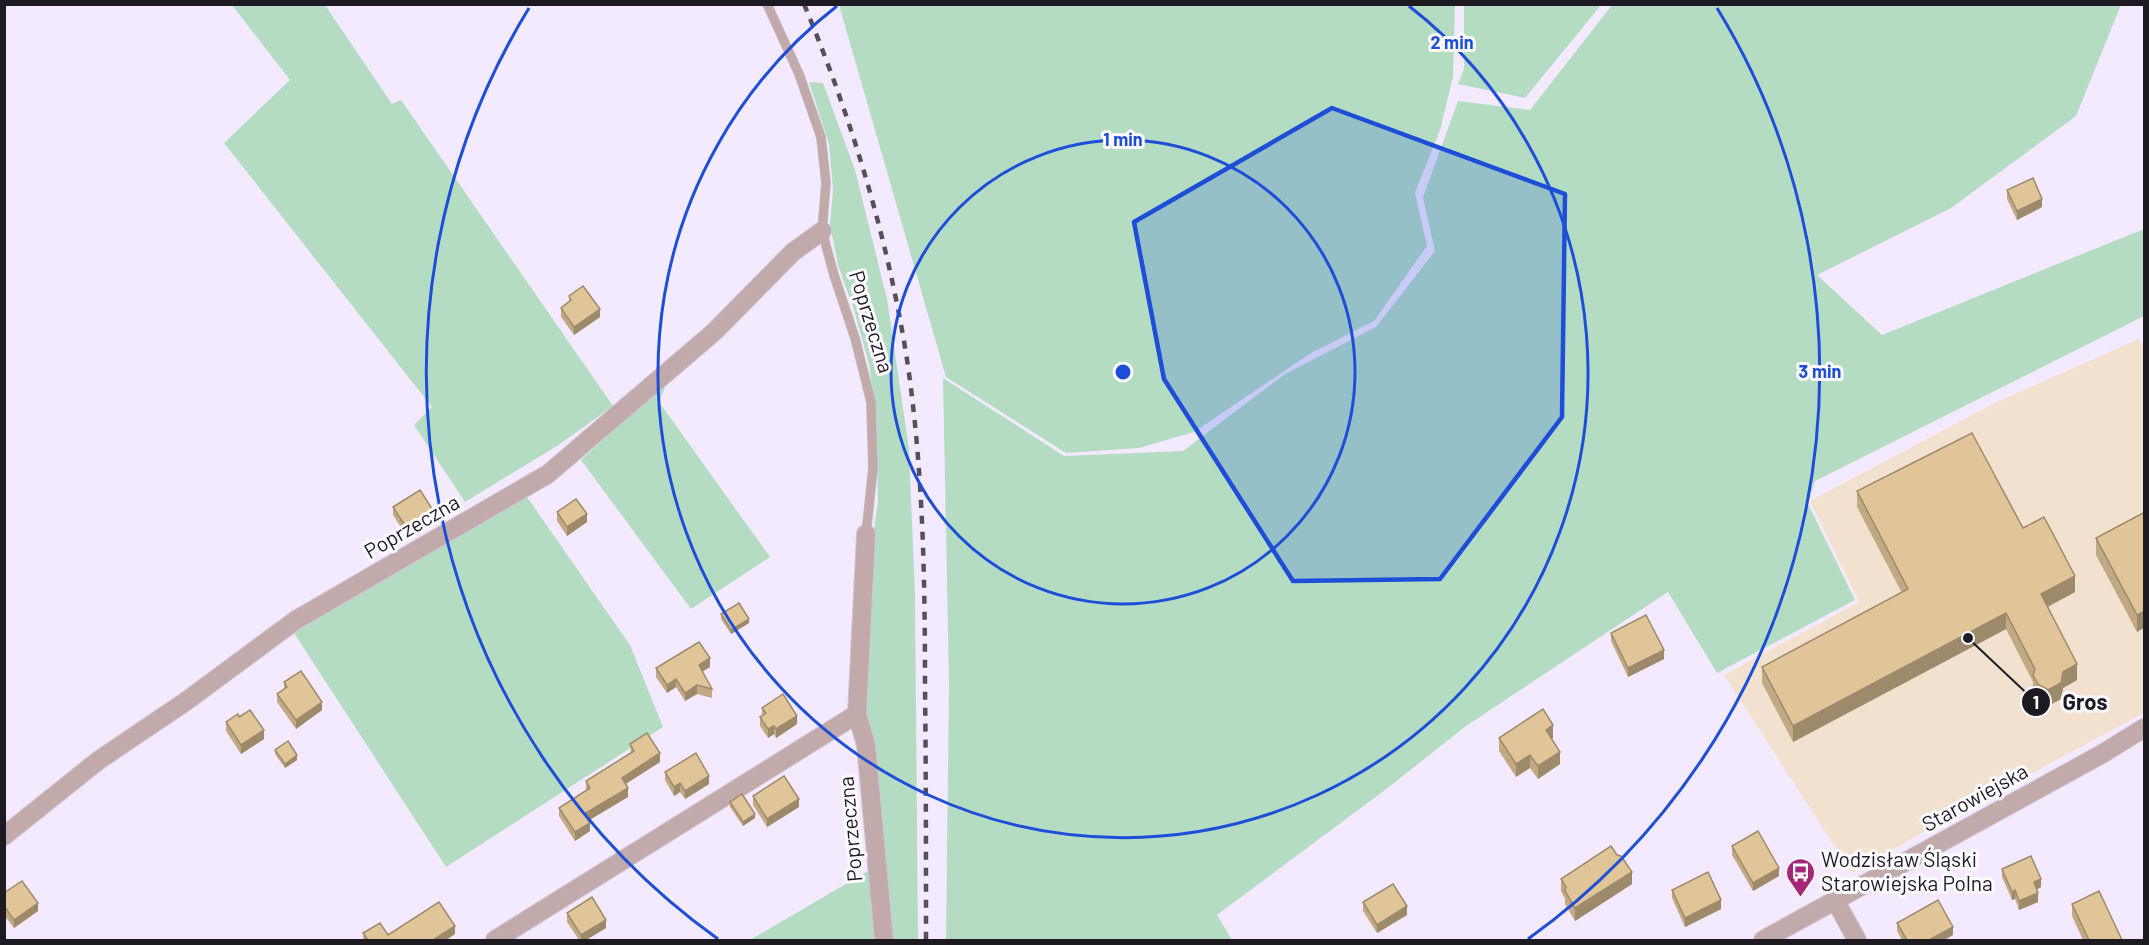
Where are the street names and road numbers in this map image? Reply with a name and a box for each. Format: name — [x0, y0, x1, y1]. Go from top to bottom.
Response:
street label: Poprzeczna — [845, 267, 900, 376]
street label: Poprzeczna — [359, 488, 463, 563]
street label: Starowiejska — [1917, 757, 2032, 836]
street label: Poprzeczna — [832, 775, 867, 883]

